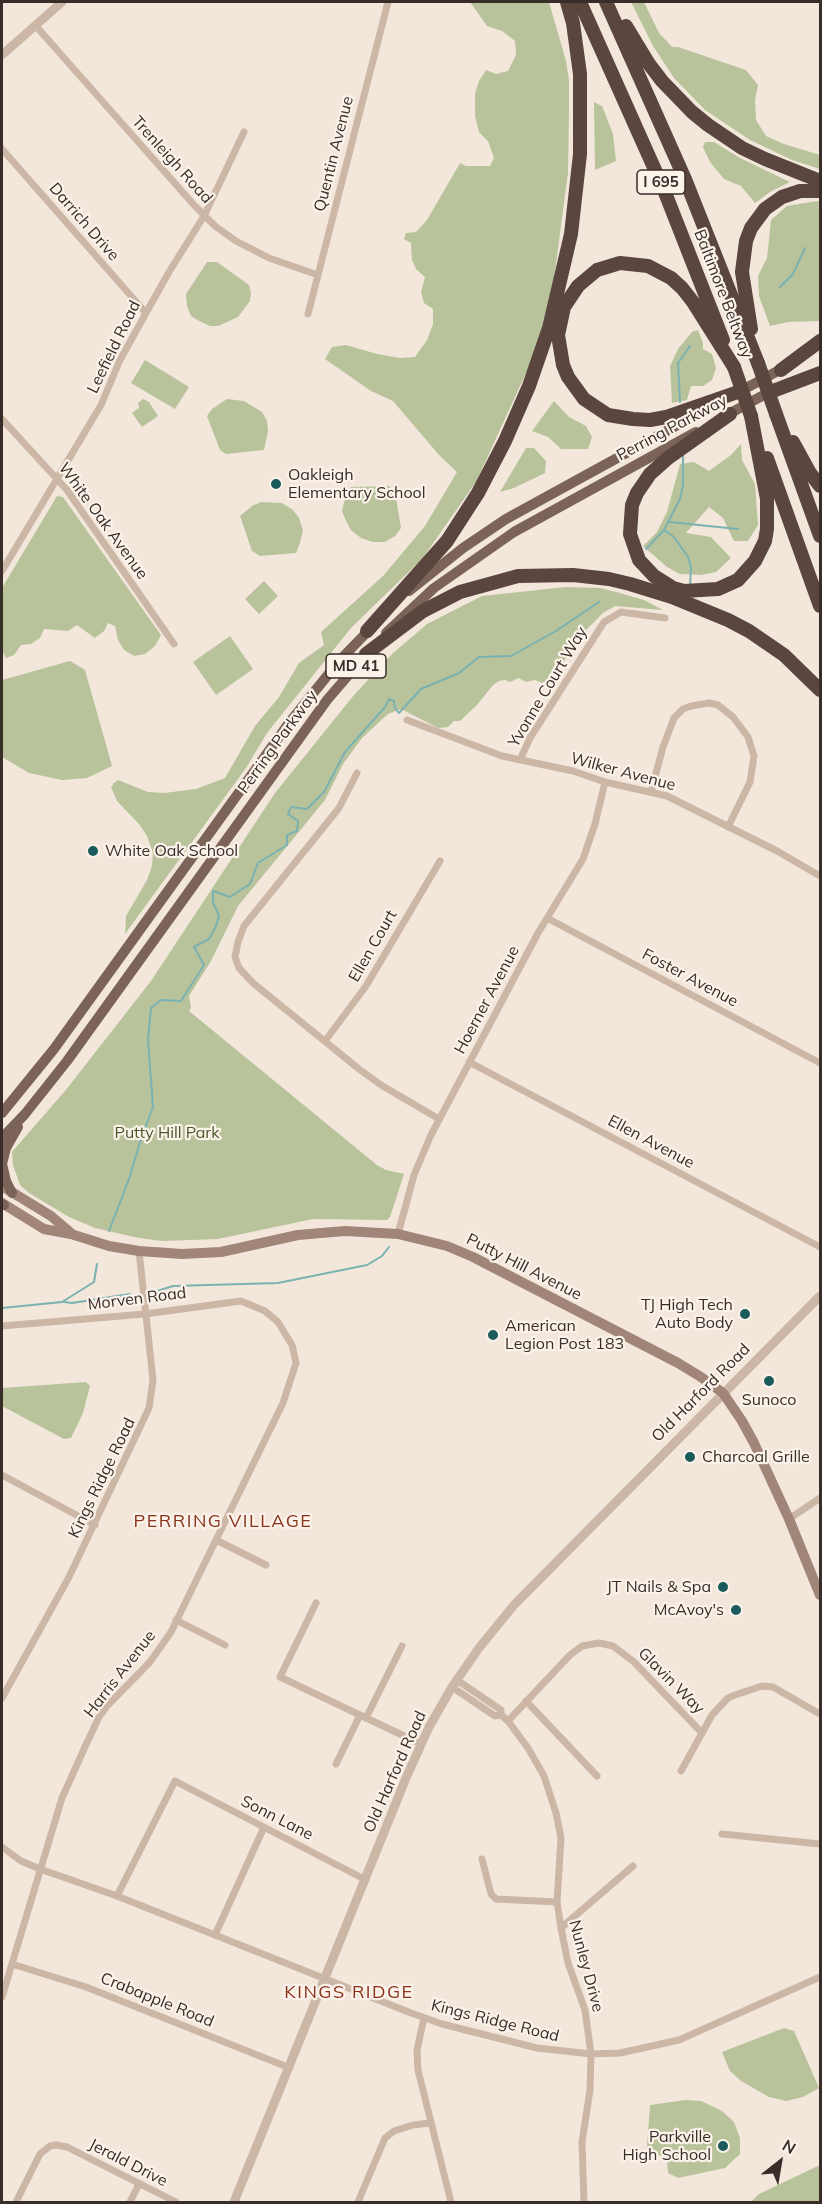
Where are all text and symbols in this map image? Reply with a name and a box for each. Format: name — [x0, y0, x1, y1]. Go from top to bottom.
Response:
street label: Quentin Avenue — [310, 94, 358, 214]
street label: Trenleigh Road — [128, 112, 216, 208]
road number: I 695 — [637, 170, 685, 194]
street label: Darrich Drive — [45, 179, 123, 265]
street label: Baltimore Beltway — [690, 227, 756, 361]
street label: Leefield Road — [83, 298, 145, 396]
street label: Perring Parkway — [613, 391, 731, 465]
street label: White Oak Avenue — [54, 459, 152, 583]
place label: Oakleigh Elementary School — [288, 465, 426, 503]
marker: Oakleigh Elementary School — [269, 477, 283, 491]
street label: Yvonne Court Way — [504, 623, 592, 751]
road number: MD 41 — [326, 654, 386, 678]
street label: Perring Parkway — [234, 687, 322, 797]
street label: Wilker Avenue — [568, 749, 678, 795]
place label: White Oak School — [105, 841, 238, 861]
marker: White Oak School — [86, 844, 100, 858]
street label: Ellen Court — [345, 907, 401, 985]
street label: Hoerner Avenue — [450, 943, 524, 1057]
street label: Foster Avenue — [639, 945, 741, 1011]
street label: Ellen Avenue — [605, 1111, 697, 1173]
park label: Putty Hill Park — [115, 1123, 219, 1143]
street label: Putty Hill Avenue — [463, 1230, 585, 1304]
street label: Morven Road — [87, 1283, 187, 1315]
place label: TJ High Tech Auto Body — [641, 1295, 733, 1333]
marker: TJ High Tech Auto Body — [738, 1307, 752, 1321]
place label: American Legion Post 183 — [505, 1316, 624, 1354]
marker: American Legion Post 183 — [486, 1328, 500, 1342]
street label: Old Harford Road — [648, 1340, 754, 1446]
marker: Sunoco — [762, 1374, 776, 1388]
place label: Sunoco — [742, 1390, 796, 1410]
street label: Kings Ridge Road — [65, 1415, 139, 1541]
place label: Charcoal Grille — [702, 1447, 810, 1467]
marker: Charcoal Grille — [683, 1450, 697, 1464]
district label: PERRING VILLAGE — [134, 1511, 312, 1533]
place label: JT Nails & Spa — [607, 1577, 711, 1597]
marker: JT Nails & Spa — [716, 1580, 730, 1594]
place label: McAvoy's — [654, 1600, 724, 1620]
marker: McAvoy's — [729, 1603, 743, 1617]
street label: Harris Avenue — [80, 1627, 160, 1721]
street label: Glavin Way — [634, 1644, 708, 1718]
street label: Old Harford Road — [360, 1708, 430, 1836]
street label: Sonn Lane — [238, 1792, 316, 1844]
street label: Nunley Drive — [565, 1918, 607, 2014]
street label: Crabapple Road — [98, 1969, 216, 2031]
district label: KINGS RIDGE — [284, 1982, 414, 2004]
street label: Kings Ridge Road — [429, 1996, 561, 2046]
place label: Parkville High School — [622, 2127, 711, 2165]
north arrow — [750, 2132, 810, 2192]
street label: Jerald Drive — [86, 2135, 170, 2191]
text: N — [779, 2135, 800, 2158]
marker: Parkville High School — [716, 2139, 730, 2153]

